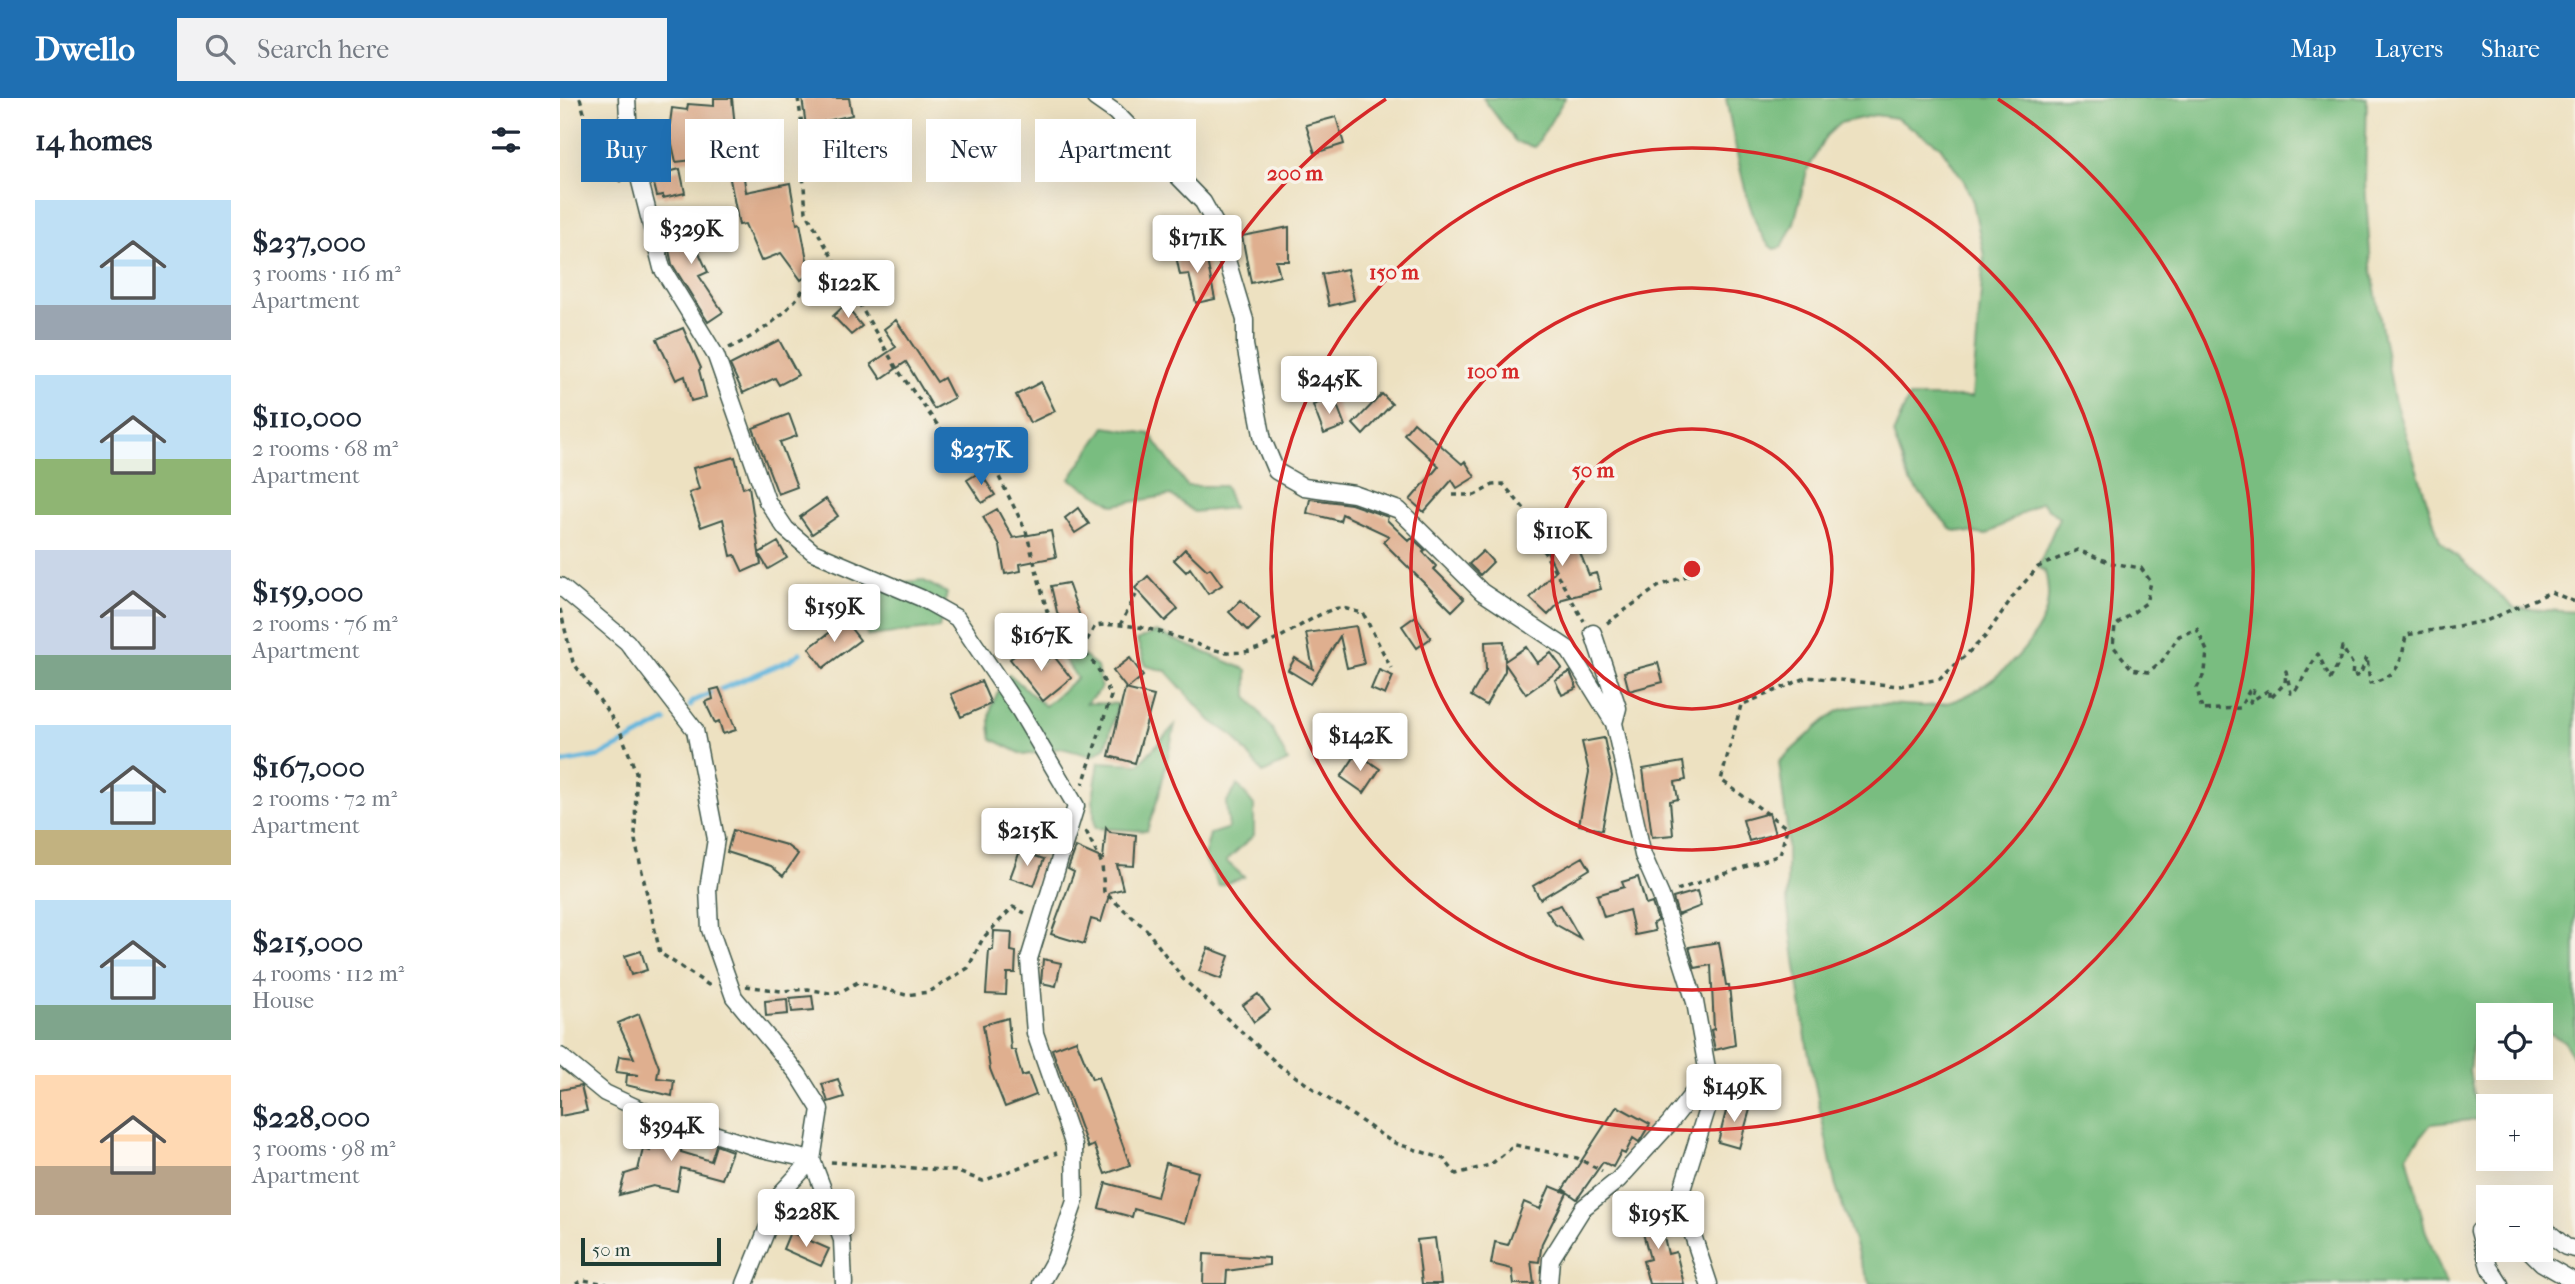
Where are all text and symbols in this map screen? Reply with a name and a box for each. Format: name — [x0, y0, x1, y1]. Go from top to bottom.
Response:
search box — [177, 18, 667, 81]
text: Dwello — [35, 30, 135, 69]
icon: search — [201, 30, 239, 68]
text: Search here — [257, 34, 389, 65]
text: Map — [2291, 35, 2337, 63]
text: Layers — [2375, 35, 2443, 63]
text: Share — [2481, 35, 2540, 63]
chip: Buy — [581, 119, 671, 182]
chip: Rent — [685, 119, 784, 182]
chip: Filters — [798, 119, 912, 182]
chip: New — [926, 119, 1021, 182]
chip: Apartment — [1035, 119, 1196, 182]
icon: filters — [487, 121, 525, 159]
text: 14 homes — [35, 123, 152, 158]
text: 200 m — [1267, 161, 1324, 185]
pin: $329K — [642, 206, 740, 266]
text: $329K — [660, 215, 722, 242]
pin: $171K — [1148, 216, 1246, 275]
text: $171K — [1169, 224, 1225, 251]
text: $237,000 — [252, 225, 366, 260]
icon: home — [91, 228, 175, 312]
text: 3 rooms · 116 m² — [252, 260, 401, 287]
pin: $122K — [799, 260, 897, 320]
text: 150 m — [1369, 260, 1420, 284]
text: $122K — [817, 269, 879, 296]
text: Apartment — [252, 287, 360, 314]
pin: $245K — [1280, 356, 1378, 416]
text: 100 m — [1467, 359, 1520, 383]
text: $245K — [1297, 365, 1361, 392]
text: $110,000 — [252, 400, 362, 435]
icon: home — [91, 403, 175, 487]
pin: $237K — [932, 428, 1030, 487]
text: 2 rooms · 68 m² — [252, 435, 398, 462]
text: $237K — [950, 436, 1012, 463]
text: 50 m — [1572, 458, 1615, 482]
text: Apartment — [252, 462, 360, 489]
pin: $110K — [1513, 508, 1611, 568]
text: $110K — [1533, 517, 1591, 544]
centre of rings — [1680, 557, 1704, 581]
text: $159,000 — [252, 575, 364, 610]
icon: home — [91, 578, 175, 662]
pin: $159K — [785, 584, 883, 644]
text: $159K — [804, 593, 864, 620]
text: 2 rooms · 76 m² — [252, 610, 398, 637]
pin: $167K — [992, 614, 1090, 673]
text: $167K — [1011, 622, 1071, 649]
text: Apartment — [252, 637, 360, 664]
pin: $142K — [1311, 714, 1409, 773]
text: $142K — [1329, 722, 1392, 749]
text: $167,000 — [252, 750, 365, 785]
icon: home — [91, 753, 175, 837]
text: 2 rooms · 72 m² — [252, 785, 397, 812]
pin: $215K — [978, 808, 1076, 868]
text: Apartment — [252, 812, 360, 839]
text: $215K — [997, 817, 1057, 844]
text: $215,000 — [252, 925, 363, 960]
icon: home — [91, 928, 175, 1012]
text: 4 rooms · 112 m² — [252, 960, 404, 987]
text: House — [252, 987, 314, 1014]
map controls — [2476, 1003, 2553, 1262]
button: locate — [2476, 1003, 2553, 1080]
pin: $149K — [1685, 1065, 1783, 1124]
text: $149K — [1702, 1073, 1766, 1100]
button: + — [2476, 1094, 2553, 1171]
text: $228,000 — [252, 1100, 370, 1135]
icon: home — [91, 1103, 175, 1187]
pin: $394K — [622, 1104, 720, 1163]
text: $394K — [639, 1112, 703, 1139]
text: 3 rooms · 98 m² — [252, 1135, 396, 1162]
text: Apartment — [252, 1162, 360, 1189]
button: − — [2476, 1185, 2553, 1262]
pin: $228K — [757, 1190, 855, 1249]
pin: $195K — [1609, 1192, 1707, 1251]
text: $228K — [774, 1198, 838, 1225]
text: $195K — [1628, 1200, 1688, 1227]
scale bar — [581, 1235, 721, 1267]
text: 50 m — [592, 1239, 631, 1261]

